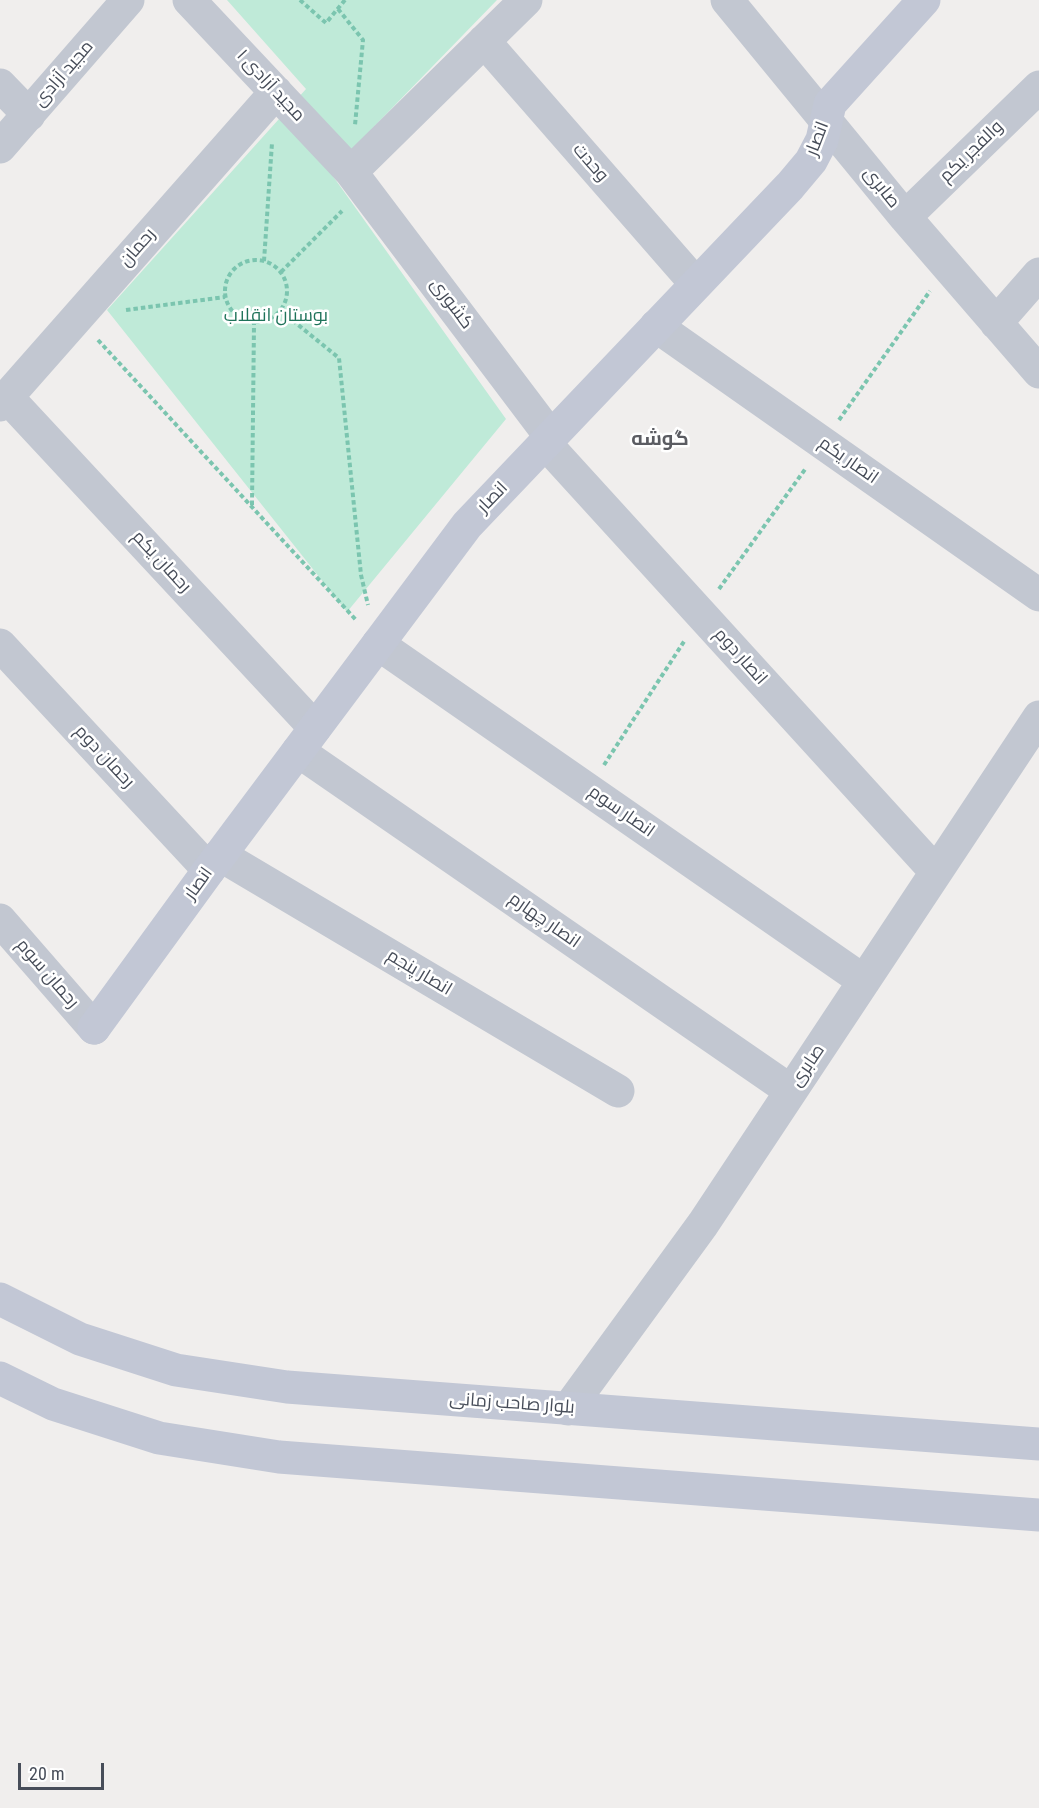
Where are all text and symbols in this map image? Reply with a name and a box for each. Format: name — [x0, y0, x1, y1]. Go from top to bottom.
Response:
street label: مجید آزادی — [29, 36, 99, 112]
street label: مجید آزادی ۱ — [231, 46, 309, 126]
street label: والفجر یکم — [936, 116, 1008, 188]
street label: انصار — [802, 119, 834, 159]
street label: وحدت — [568, 139, 612, 187]
street label: صابری — [858, 163, 904, 213]
street label: رحمان — [115, 224, 161, 272]
street label: کشوری — [425, 274, 477, 334]
park label: بوستان انقلاب — [224, 305, 328, 327]
district label: گوشه — [631, 428, 689, 452]
street label: انصار یکم — [814, 433, 882, 489]
street label: انصار — [473, 478, 513, 518]
street label: رحمان یکم — [127, 527, 195, 597]
street label: انصار دوم — [709, 624, 771, 690]
street label: رحمان دوم — [69, 721, 139, 793]
street label: انصار سوم — [584, 781, 658, 843]
street label: انصار — [180, 863, 218, 905]
street label: انصار چهارم — [504, 889, 584, 953]
street label: رحمان سوم — [11, 935, 83, 1013]
street label: انصار پنجم — [383, 945, 455, 1001]
street label: صابری — [786, 1041, 830, 1091]
street label: بلوار صاحب زمانی — [449, 1389, 575, 1419]
scale bar — [21, 1751, 106, 1789]
text: 20 m — [29, 1763, 64, 1784]

